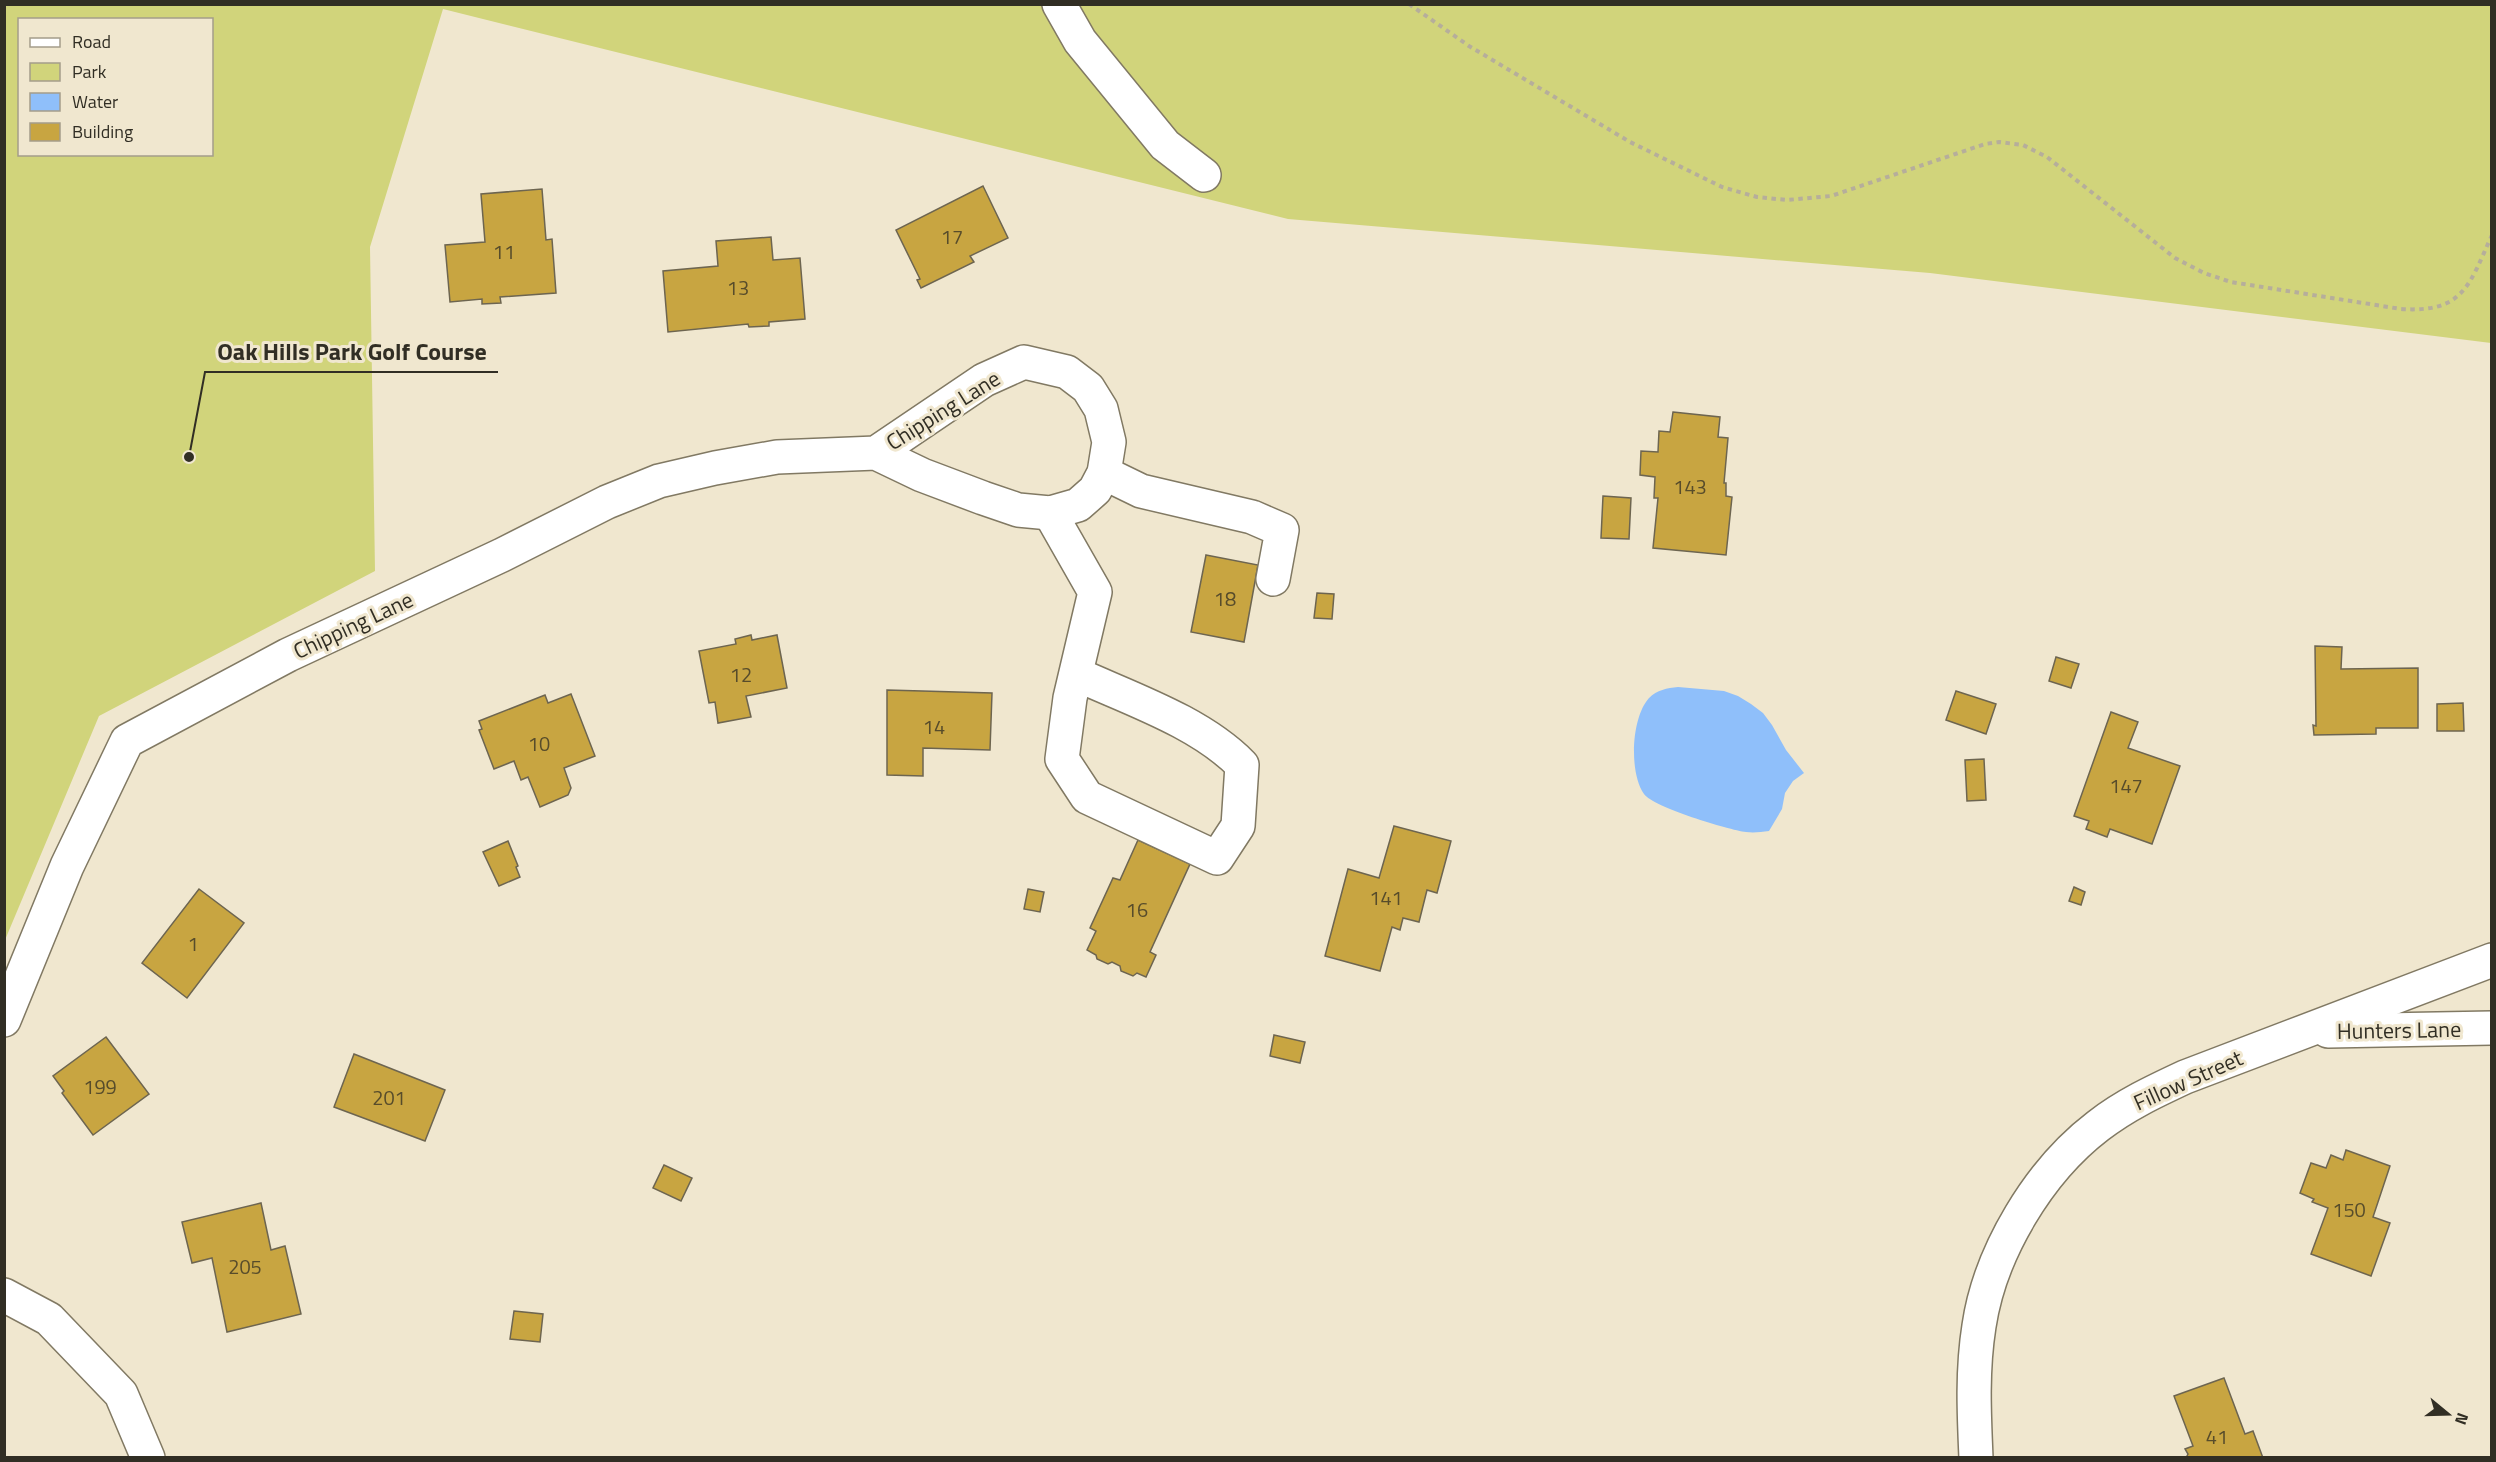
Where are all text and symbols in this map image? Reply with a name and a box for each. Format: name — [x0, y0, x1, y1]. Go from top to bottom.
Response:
legend — [18, 18, 213, 156]
text: Road — [72, 28, 111, 55]
text: Park — [72, 58, 107, 85]
text: Water — [72, 88, 118, 115]
text: Building — [72, 118, 133, 145]
house number: 17 — [941, 221, 963, 252]
house number: 11 — [493, 236, 515, 267]
house number: 13 — [727, 272, 749, 303]
callout: Oak Hills Park Golf Course — [205, 330, 498, 372]
text: Oak Hills Park Golf Course — [217, 333, 487, 369]
street label: Chipping Lane — [879, 361, 1007, 459]
house number: 143 — [1673, 471, 1707, 502]
street label: Chipping Lane — [287, 582, 419, 668]
house number: 18 — [1214, 583, 1236, 614]
house number: 12 — [730, 659, 752, 690]
house number: 14 — [923, 711, 945, 742]
house number: 10 — [528, 728, 550, 759]
house number: 147 — [2109, 770, 2143, 801]
house number: 141 — [1369, 882, 1403, 913]
house number: 16 — [1126, 894, 1148, 925]
house number: 1 — [187, 928, 199, 959]
street label: Hunters Lane — [2337, 1012, 2461, 1048]
street label: Fillow Street — [2128, 1041, 2248, 1119]
house number: 199 — [83, 1071, 117, 1102]
house number: 201 — [372, 1082, 406, 1113]
house number: 150 — [2332, 1194, 2366, 1225]
house number: 205 — [228, 1251, 262, 1282]
north arrow — [2418, 1384, 2478, 1444]
text: N — [2449, 1410, 2475, 1428]
house number: 41 — [2206, 1421, 2228, 1452]

